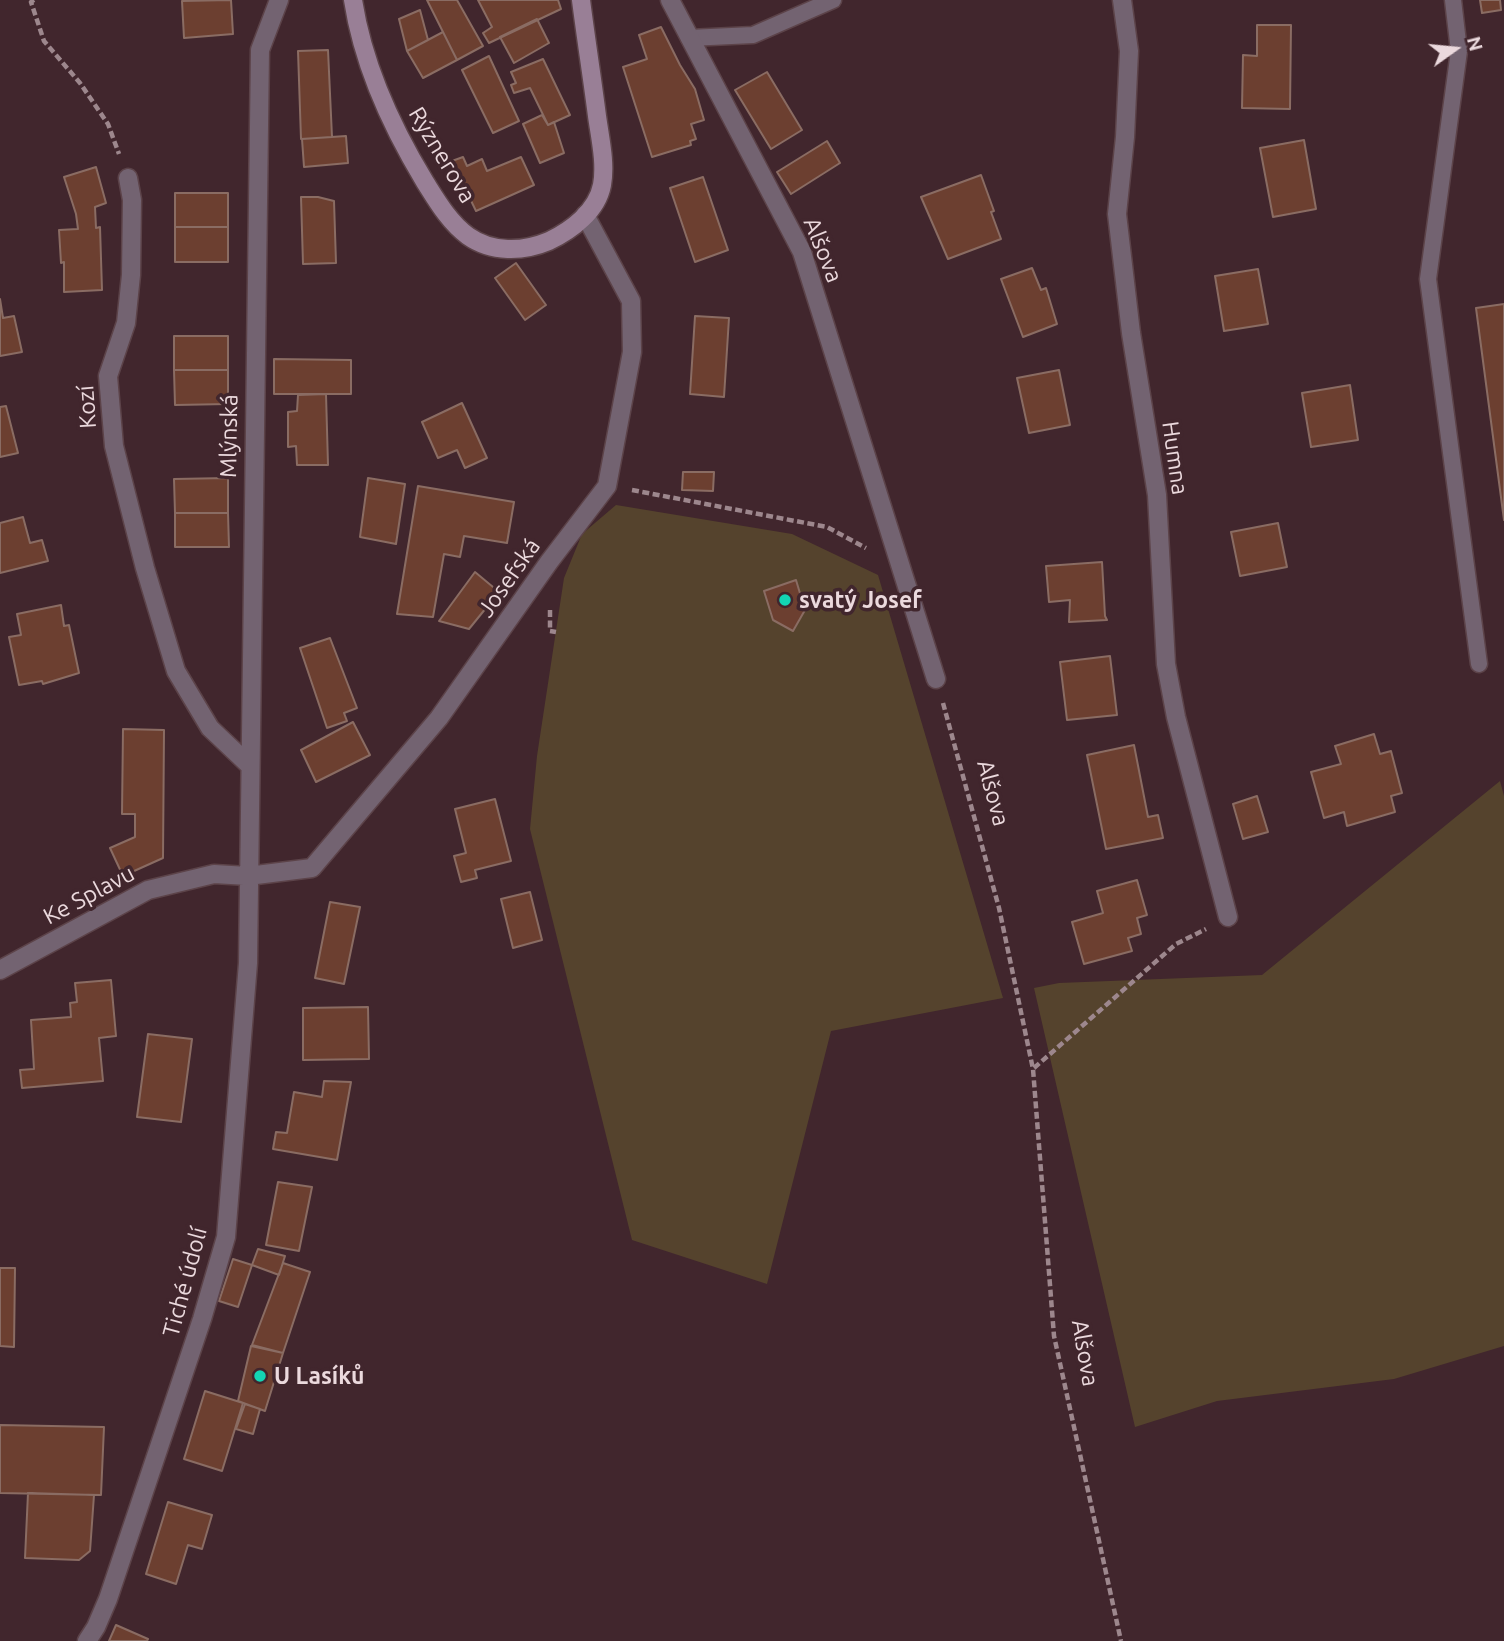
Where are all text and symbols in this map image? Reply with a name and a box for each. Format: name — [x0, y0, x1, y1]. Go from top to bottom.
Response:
north arrow — [1420, 14, 1490, 84]
text: N — [1463, 34, 1488, 53]
street label: Rýznerova — [403, 102, 481, 208]
street label: Alšova — [798, 214, 848, 286]
street label: Kozí — [72, 385, 102, 429]
street label: Mlýnská — [214, 394, 244, 478]
street label: Humna — [1156, 419, 1194, 497]
street label: Josefská — [472, 533, 546, 623]
place label: svatý Josef — [799, 586, 922, 614]
marker: svatý Josef — [777, 592, 793, 608]
street label: Alšova — [971, 757, 1015, 829]
street label: Ke Splavu — [39, 859, 139, 931]
street label: Tiché údolí — [157, 1224, 213, 1340]
street label: Alšova — [1066, 1317, 1104, 1389]
place label: U Lasíků — [274, 1362, 364, 1390]
marker: U Lasíků — [252, 1368, 268, 1384]

